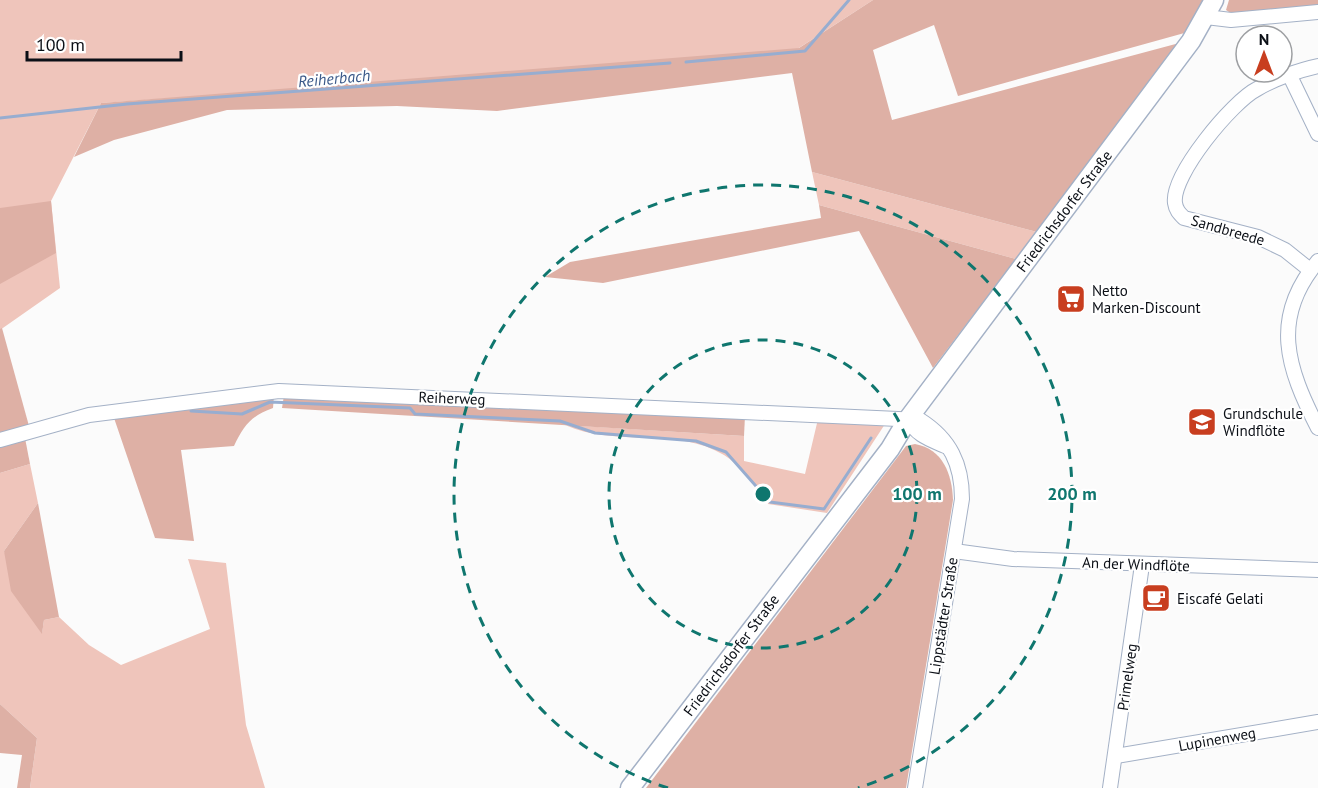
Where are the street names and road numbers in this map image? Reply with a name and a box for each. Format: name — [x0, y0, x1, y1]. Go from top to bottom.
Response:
street label: Friedrichsdorfer Straße — [1012, 146, 1116, 276]
street label: Sandbreede — [1189, 210, 1267, 250]
street label: Reiherweg — [418, 387, 486, 409]
street label: An der Windflöte — [1082, 553, 1190, 575]
street label: Lippstädter Straße — [924, 556, 962, 676]
street label: Friedrichsdorfer Straße — [679, 590, 783, 720]
street label: Primelweg — [1113, 642, 1141, 712]
street label: Lupinenweg — [1177, 723, 1257, 755]

